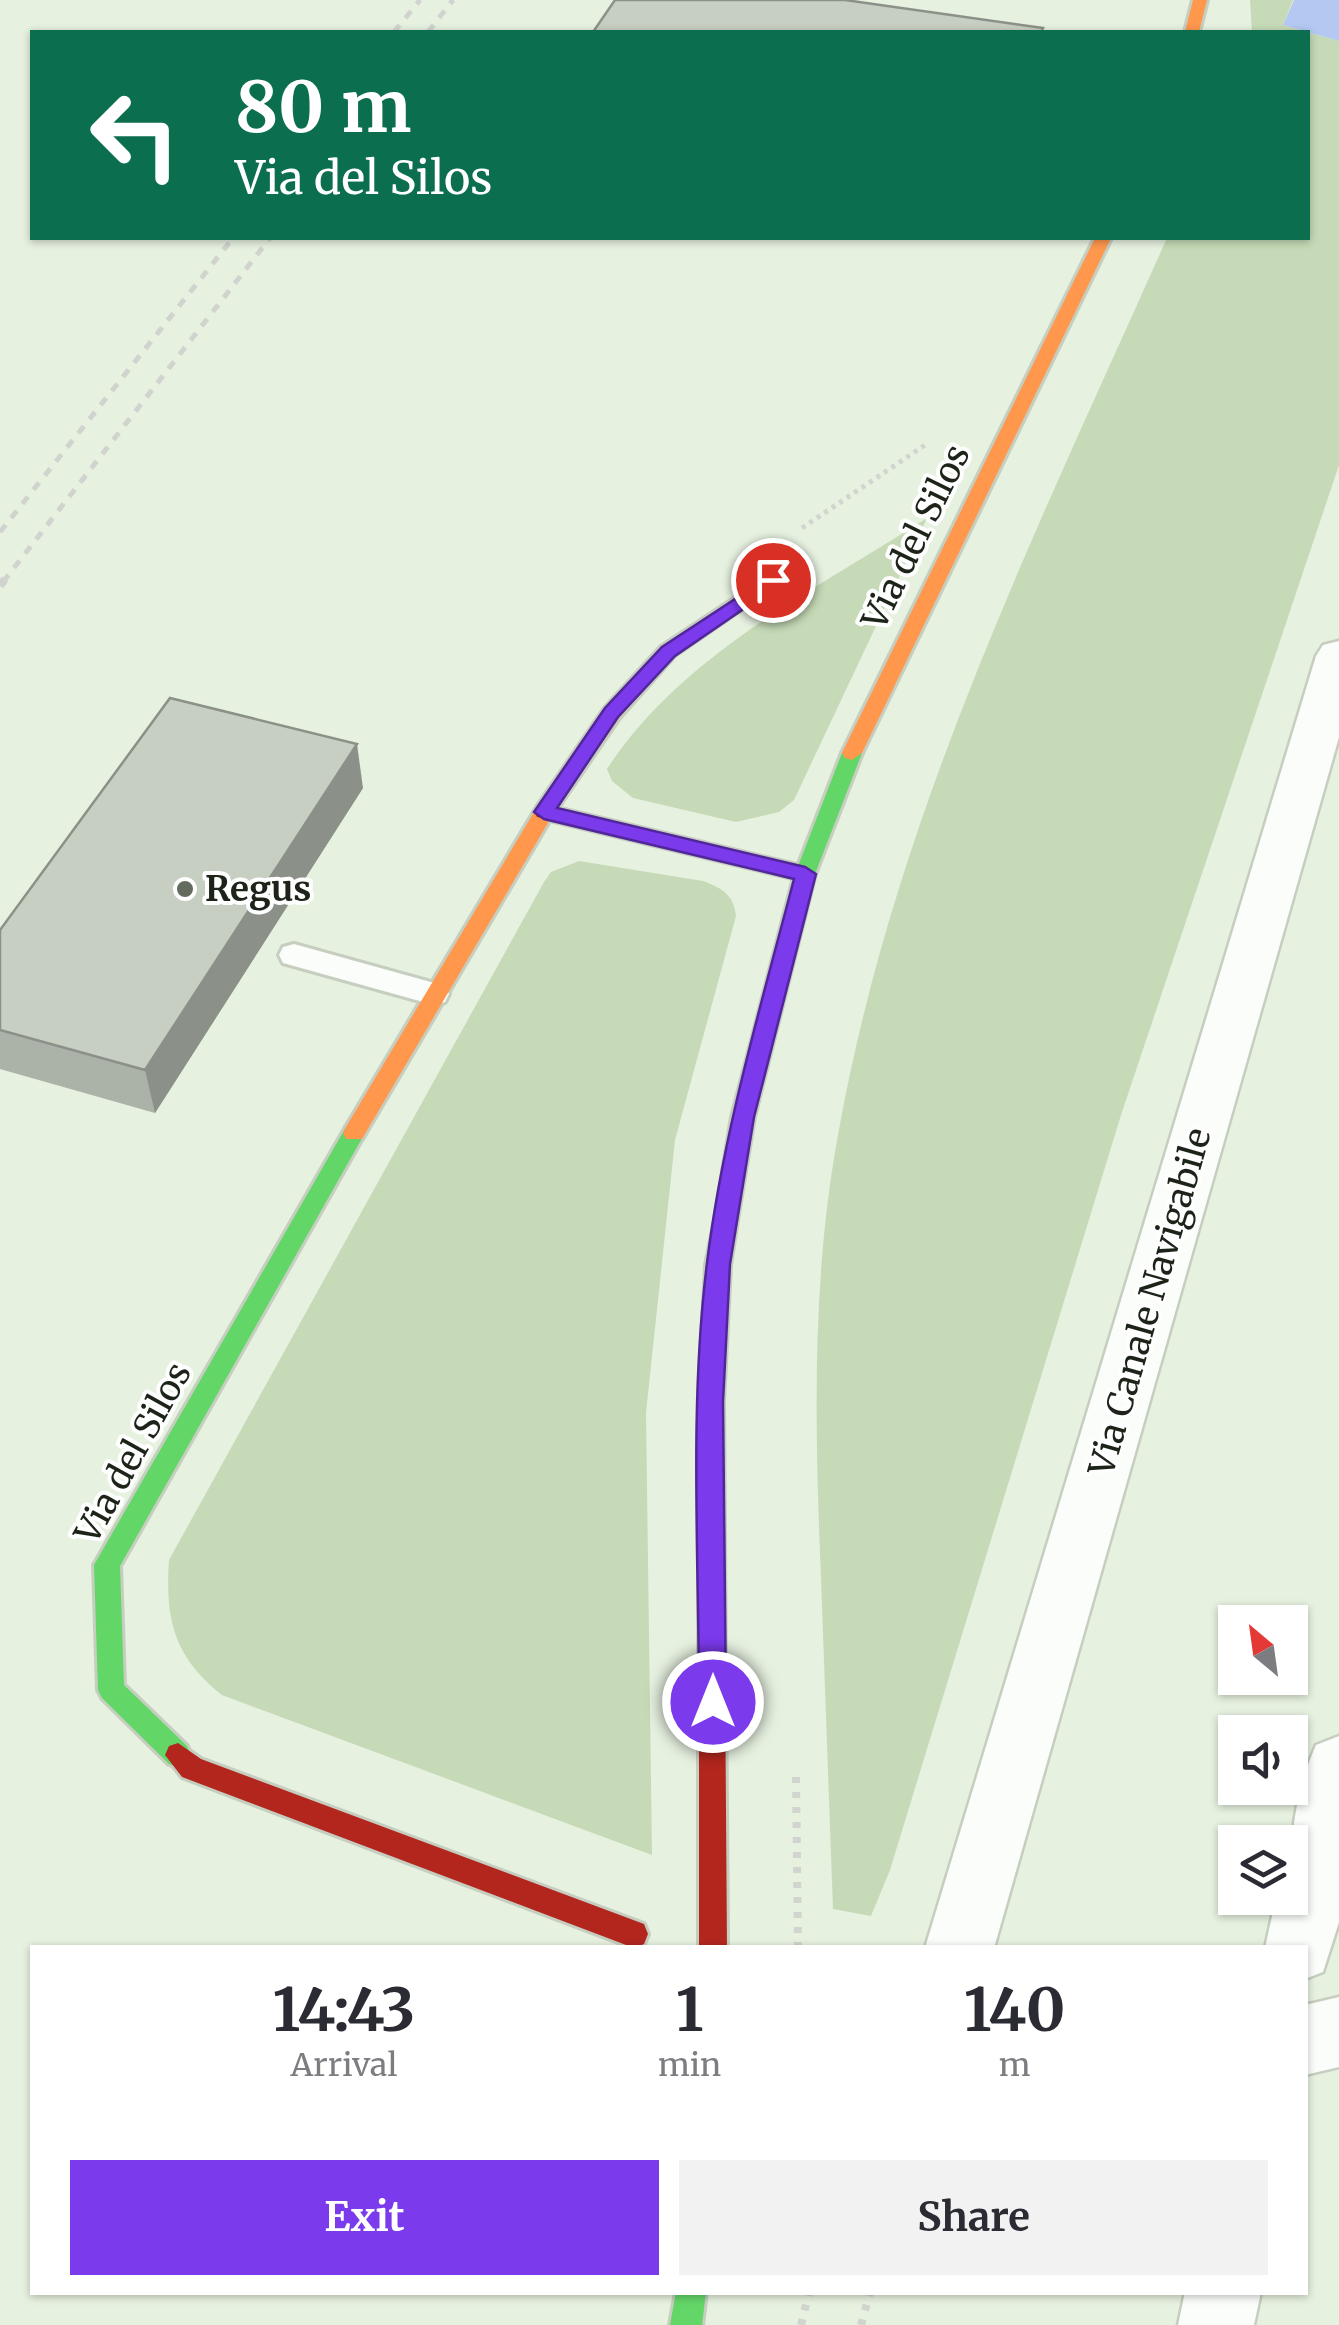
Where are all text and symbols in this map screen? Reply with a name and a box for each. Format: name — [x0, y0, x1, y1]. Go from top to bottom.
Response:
text: 80 m — [235, 63, 411, 151]
icon: left — [70, 70, 200, 200]
text: Via del Silos — [235, 150, 492, 206]
street label: Via del Silos — [852, 437, 980, 637]
pin — [731, 538, 816, 623]
icon: arrive — [746, 553, 801, 608]
place label: Regus — [205, 867, 311, 911]
marker: Regus — [174, 878, 196, 900]
street label: Via Canale Navigabile — [1079, 1123, 1221, 1482]
street label: Via del Silos — [65, 1355, 201, 1552]
north arrow — [1218, 1605, 1308, 1695]
map controls — [1218, 1605, 1308, 1915]
position arrow — [661, 1650, 765, 1754]
button: sound — [1218, 1715, 1308, 1805]
button: layers — [1218, 1825, 1308, 1915]
text: 14:43 — [273, 1972, 415, 2047]
text: 1 — [676, 1972, 703, 2047]
text: 140 — [964, 1972, 1065, 2047]
text: Arrival — [291, 2045, 397, 2085]
text: min — [658, 2045, 721, 2085]
text: m — [999, 2045, 1030, 2085]
button: Exit — [70, 2160, 659, 2275]
button: Share — [679, 2160, 1268, 2275]

